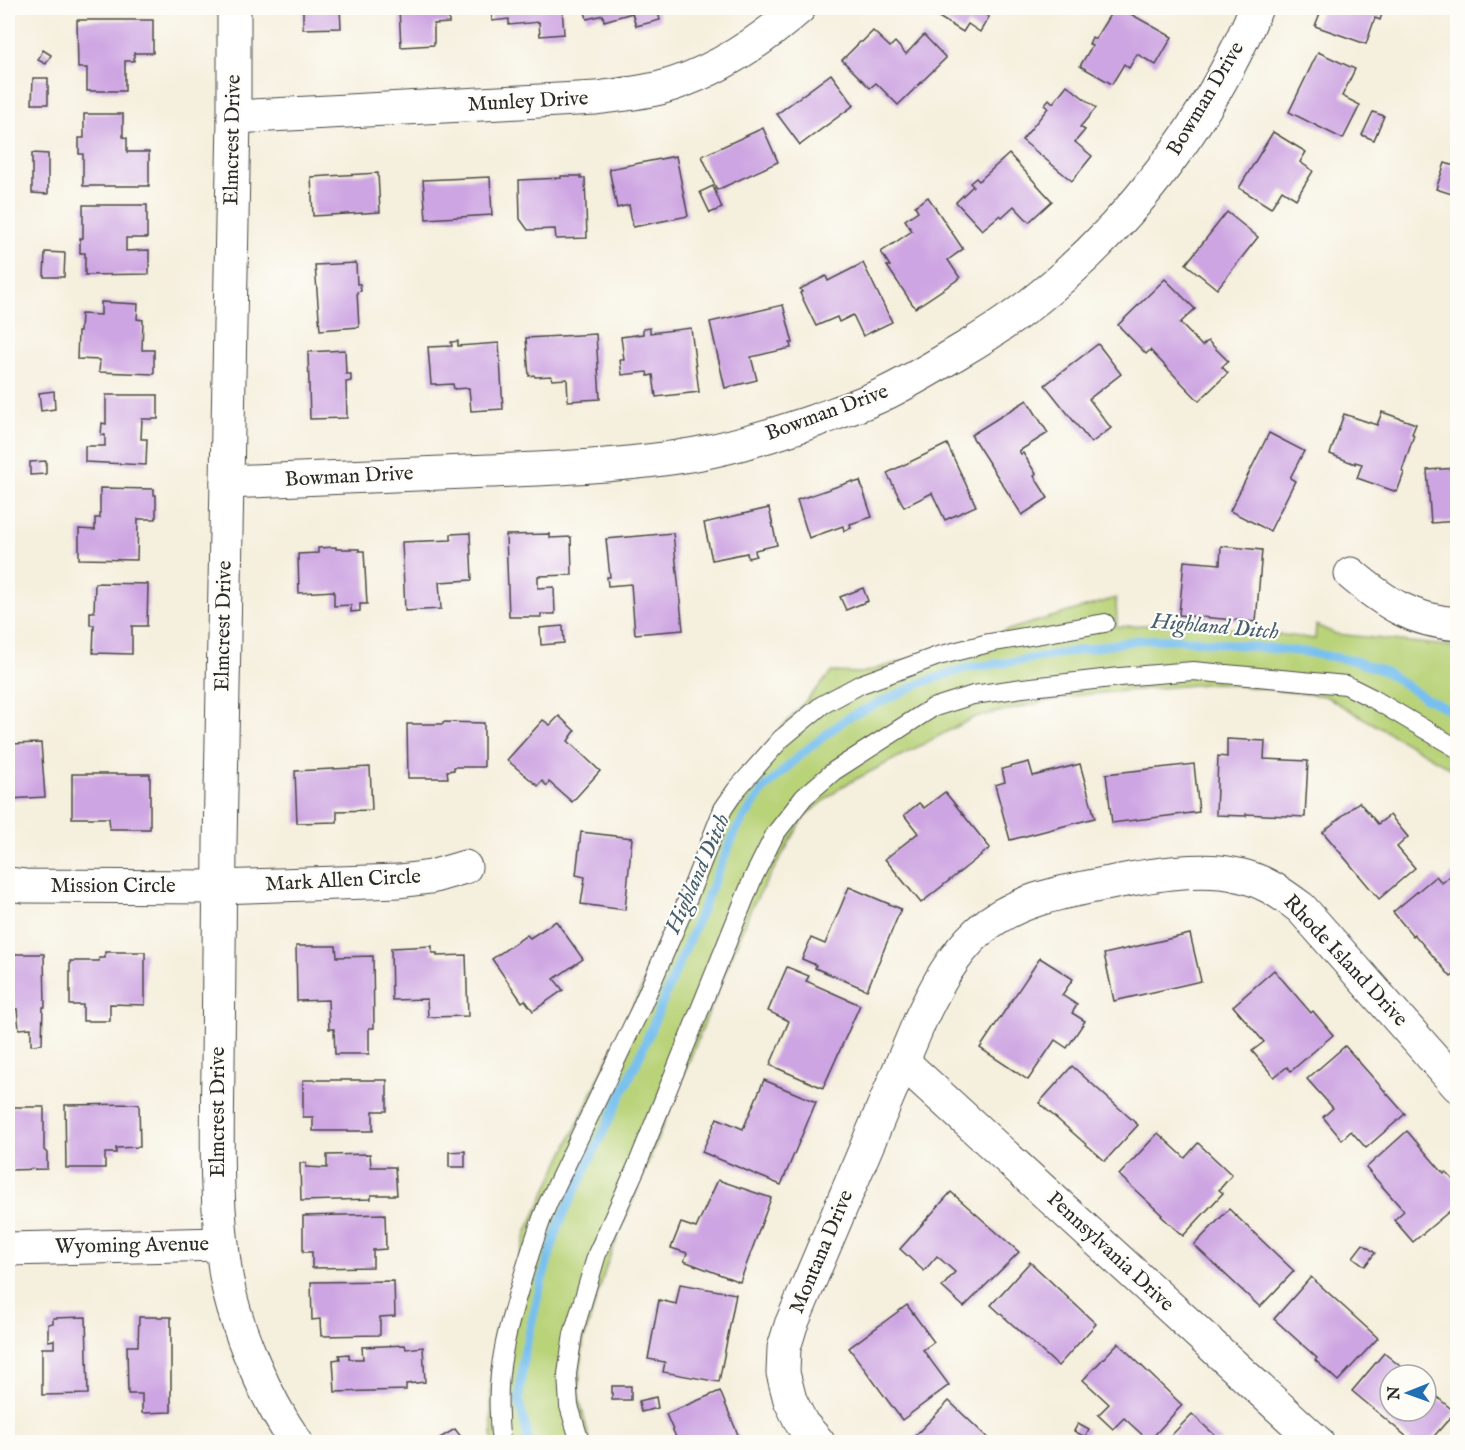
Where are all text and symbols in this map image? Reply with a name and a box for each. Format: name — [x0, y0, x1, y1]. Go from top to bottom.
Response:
street label: Bowman Drive — [1161, 37, 1251, 161]
street label: Elmcrest Drive — [218, 74, 248, 206]
street label: Munley Drive — [467, 85, 589, 119]
street label: Bowman Drive — [762, 378, 892, 448]
street label: Bowman Drive — [284, 460, 414, 494]
street label: Elmcrest Drive — [209, 560, 239, 692]
water label: Highland Ditch — [1149, 607, 1280, 647]
water label: Highland Ditch — [659, 810, 737, 939]
street label: Mark Allen Circle — [264, 863, 422, 899]
street label: Mission Circle — [50, 873, 176, 900]
street label: Rhode Island Drive — [1277, 889, 1413, 1033]
street label: Elmcrest Drive — [205, 1046, 232, 1177]
street label: Montana Drive — [784, 1186, 860, 1318]
street label: Pennsylvania Drive — [1041, 1186, 1180, 1318]
street label: Wyoming Avenue — [55, 1231, 210, 1261]
north arrow — [1378, 1363, 1438, 1423]
text: N — [1385, 1386, 1405, 1401]

